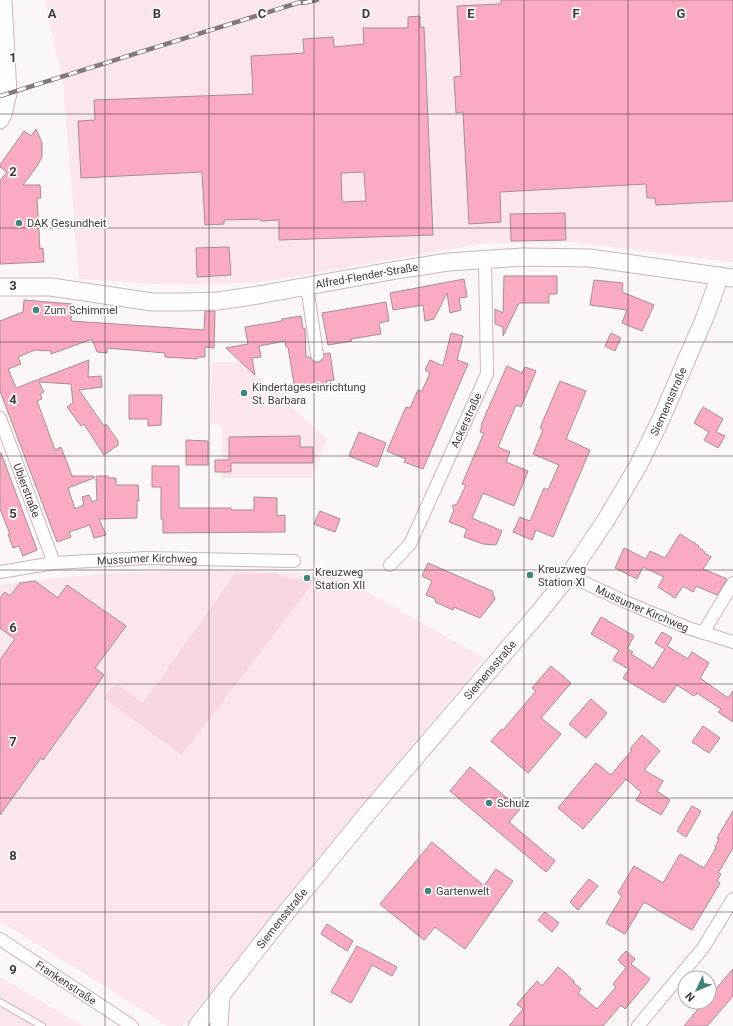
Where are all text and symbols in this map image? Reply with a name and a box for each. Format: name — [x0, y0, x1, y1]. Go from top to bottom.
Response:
text: A — [48, 6, 57, 21]
text: B — [153, 6, 161, 21]
text: C — [258, 6, 267, 21]
text: D — [362, 6, 370, 21]
text: E — [467, 6, 475, 21]
text: F — [572, 6, 580, 21]
text: G — [677, 6, 686, 21]
text: 1 — [9, 50, 17, 65]
text: 2 — [9, 164, 17, 179]
place label: DAK Gesundheit — [27, 217, 107, 230]
marker: DAK Gesundheit — [14, 218, 24, 228]
street label: Alfred-Flender-Straße — [314, 260, 419, 291]
text: 3 — [9, 278, 17, 293]
place label: Zum Schimmel — [44, 304, 118, 317]
marker: Zum Schimmel — [31, 305, 41, 315]
street label: Siemensstraße — [647, 365, 689, 438]
place label: Kindertageseinrichtung St. Barbara — [252, 381, 366, 407]
marker: Kindertageseinrichtung St. Barbara — [239, 388, 249, 398]
street label: Ackerstraße — [448, 390, 484, 450]
text: 4 — [9, 392, 17, 407]
street label: Ubierstraße — [11, 461, 43, 519]
text: 5 — [9, 506, 17, 521]
street label: Mussumer Kirchweg — [97, 551, 197, 567]
place label: Kreuzweg Station XI — [538, 563, 586, 589]
place label: Kreuzweg Station XII — [315, 566, 365, 592]
marker: Kreuzweg Station XI — [525, 570, 535, 580]
marker: Kreuzweg Station XII — [302, 573, 312, 583]
street label: Mussumer Kirchweg — [593, 582, 691, 634]
text: 6 — [9, 620, 17, 635]
street label: Siemensstraße — [461, 638, 519, 702]
text: 7 — [9, 734, 17, 749]
place label: Schulz — [497, 797, 530, 810]
marker: Schulz — [484, 798, 494, 808]
text: 8 — [9, 848, 17, 863]
place label: Gartenwelt — [436, 885, 490, 898]
street label: Siemensstraße — [254, 886, 310, 951]
marker: Gartenwelt — [423, 886, 433, 896]
street label: Frankenstraße — [33, 958, 99, 1007]
text: 9 — [9, 962, 17, 977]
north arrow — [677, 970, 717, 1010]
text: N — [683, 989, 698, 1004]

